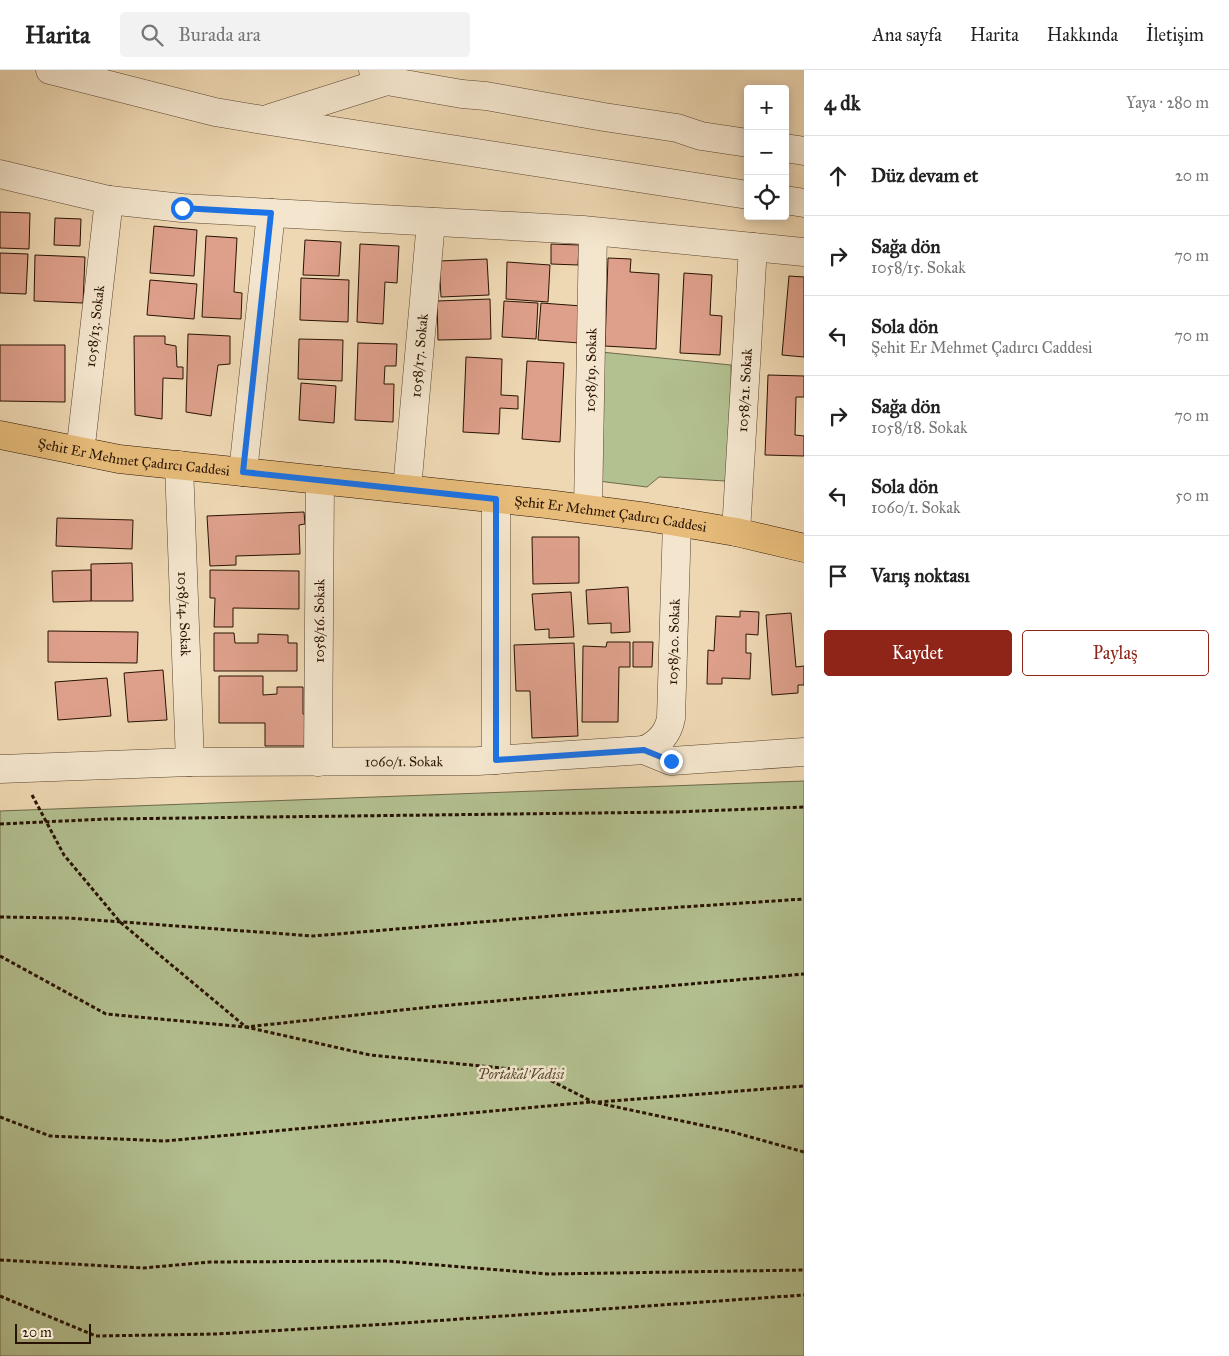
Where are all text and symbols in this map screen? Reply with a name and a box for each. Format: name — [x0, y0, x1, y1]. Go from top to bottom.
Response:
search box — [120, 12, 470, 57]
text: Harita — [25, 20, 90, 50]
icon: search — [138, 21, 166, 49]
text: Burada ara — [178, 23, 261, 46]
text: Ana sayfa — [873, 24, 942, 46]
text: Harita — [970, 24, 1019, 46]
text: Hakkında — [1047, 24, 1118, 46]
text: İletişim — [1146, 24, 1204, 46]
map controls — [744, 85, 789, 220]
button: + — [744, 85, 789, 130]
text: 4 dk — [824, 90, 861, 116]
text: Yaya · 280 m — [1126, 93, 1209, 112]
button: − — [744, 130, 789, 175]
icon: ahead — [824, 162, 852, 190]
text: Düz devam et — [871, 164, 978, 187]
text: 20 m — [1175, 166, 1209, 185]
button: locate — [744, 175, 789, 220]
route start — [171, 197, 194, 220]
text: Sağa dön — [871, 235, 940, 258]
icon: right — [824, 242, 852, 270]
text: 70 m — [1174, 246, 1209, 265]
text: 1058/15. Sokak — [871, 258, 966, 277]
street label: 1058/13. Sokak — [82, 284, 108, 368]
street label: 1058/17. Sokak — [407, 312, 432, 398]
text: Sola dön — [871, 315, 938, 338]
icon: left — [824, 322, 852, 350]
text: 70 m — [1174, 326, 1209, 345]
street label: 1058/19. Sokak — [582, 327, 600, 412]
text: Şehit Er Mehmet Çadırcı Caddesi — [871, 338, 1092, 357]
street label: 1058/21. Sokak — [734, 347, 756, 433]
text: Sağa dön — [871, 395, 940, 418]
icon: right — [824, 402, 852, 430]
text: 70 m — [1174, 406, 1209, 425]
text: 1058/18. Sokak — [871, 418, 967, 437]
street label: Şehit Er Mehmet Çadırcı Caddesi — [36, 435, 231, 480]
text: Sola dön — [871, 475, 938, 498]
icon: left — [824, 482, 852, 510]
text: 50 m — [1175, 486, 1209, 505]
street label: Şehit Er Mehmet Çadırcı Caddesi — [514, 493, 708, 536]
text: 1060/1. Sokak — [871, 498, 960, 517]
icon: arrive — [824, 562, 852, 590]
text: Varış noktası — [871, 564, 970, 587]
street label: 1058/14. Sokak — [174, 571, 194, 657]
street label: 1058/16. Sokak — [311, 578, 328, 663]
street label: 1058/20. Sokak — [664, 598, 684, 685]
button: Kaydet — [824, 630, 1012, 676]
button: Paylaş — [1022, 630, 1209, 676]
route end — [660, 750, 683, 773]
street label: 1060/1. Sokak — [365, 753, 444, 770]
park label: Portakal Vadisi — [478, 1066, 564, 1083]
scale bar — [15, 1321, 91, 1344]
text: 20 m — [22, 1324, 52, 1341]

